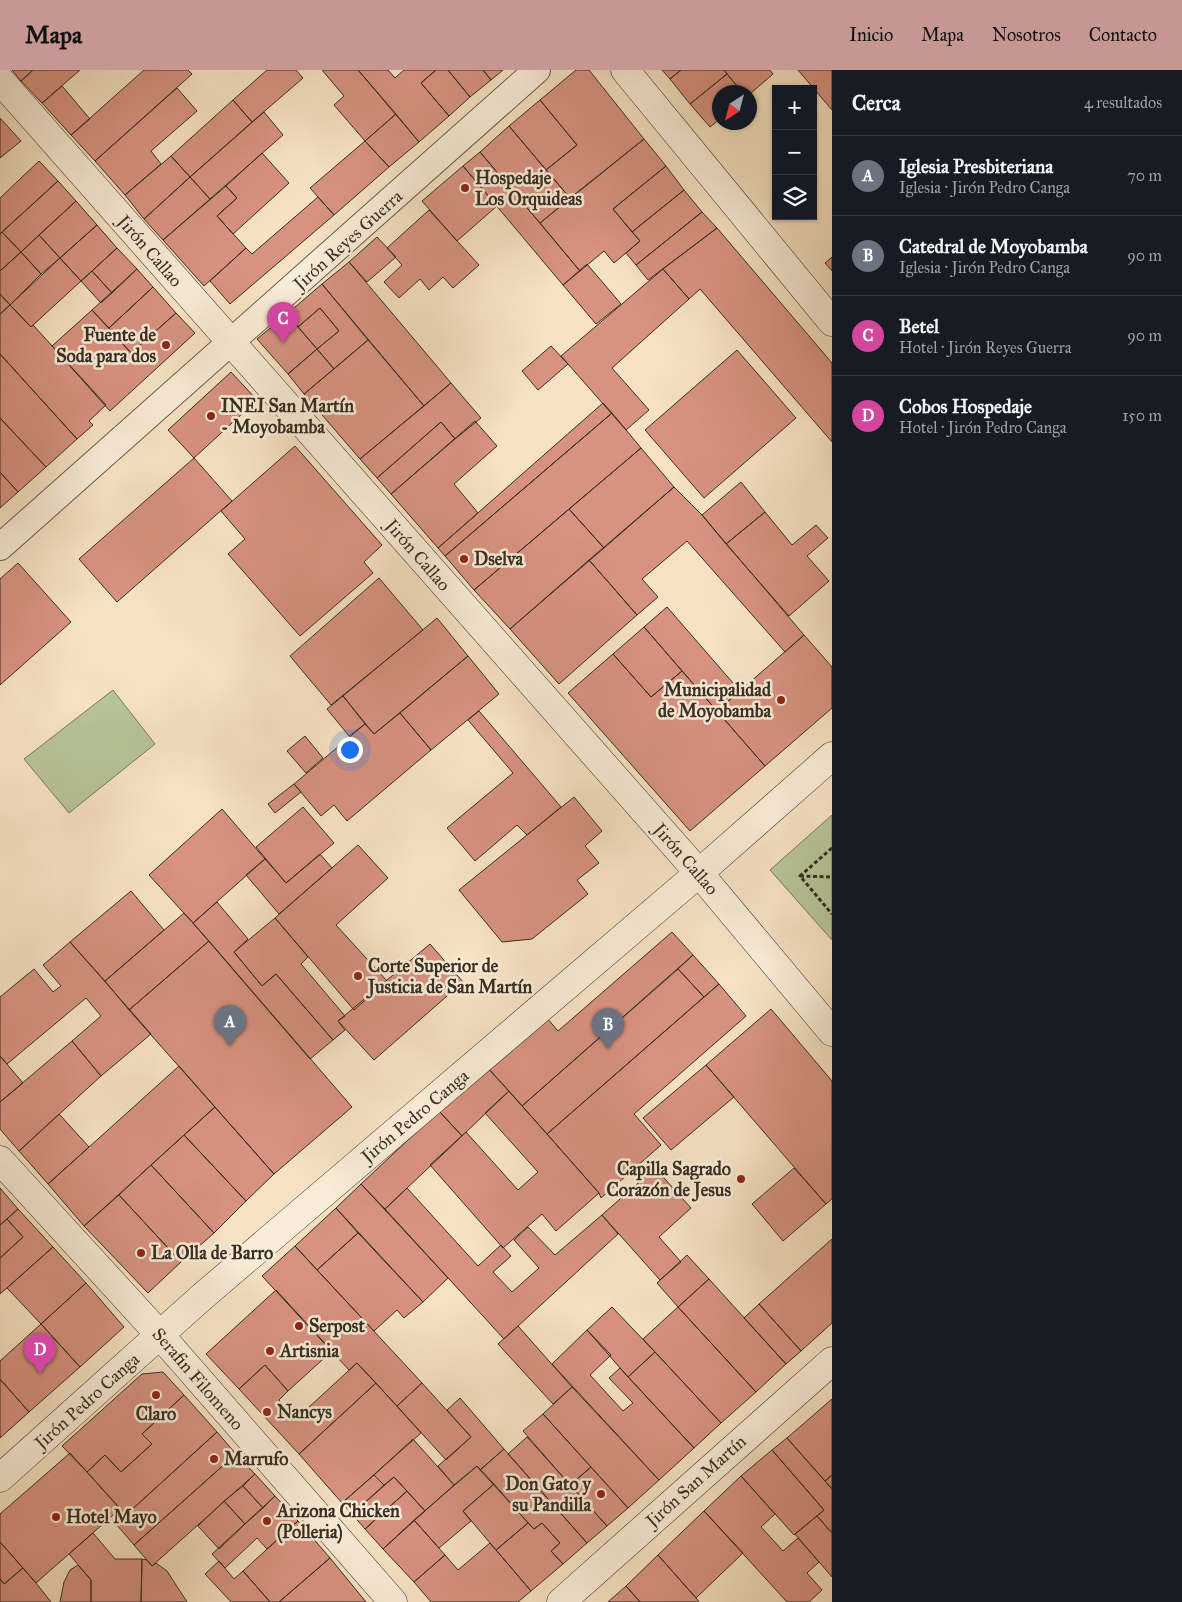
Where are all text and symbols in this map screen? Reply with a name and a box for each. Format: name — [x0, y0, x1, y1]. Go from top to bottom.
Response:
text: Mapa — [25, 20, 82, 50]
text: Inicio — [849, 24, 893, 46]
text: Mapa — [921, 24, 964, 46]
text: Nosotros — [992, 24, 1061, 46]
text: Contacto — [1089, 24, 1157, 46]
north arrow — [712, 85, 757, 130]
map controls — [772, 85, 817, 220]
button: + — [772, 85, 817, 130]
text: Cerca — [852, 90, 901, 116]
text: 4 resultados — [1084, 93, 1162, 112]
button: − — [772, 130, 817, 175]
text: Iglesia Presbiteriana — [899, 155, 1053, 178]
text: A — [863, 166, 873, 185]
text: 70 m — [1127, 166, 1162, 185]
place label: Hospedaje Los Orquideas — [475, 167, 583, 211]
button: layers — [772, 175, 817, 220]
text: Iglesia · Jirón Pedro Canga — [899, 178, 1070, 197]
marker: Hospedaje Los Orquideas — [459, 182, 471, 194]
street label: Jirón Reyes Guerra — [287, 185, 408, 297]
street label: Jirón Callao — [111, 209, 187, 292]
text: Catedral de Moyobamba — [899, 235, 1088, 258]
text: B — [863, 246, 873, 265]
text: 90 m — [1127, 246, 1162, 265]
text: Iglesia · Jirón Pedro Canga — [899, 258, 1070, 277]
pin: C — [267, 302, 299, 343]
text: Betel — [899, 315, 939, 338]
place label: Fuente de Soda para dos — [56, 324, 156, 368]
text: C — [863, 326, 873, 345]
text: 90 m — [1127, 326, 1162, 345]
text: Hotel · Jirón Reyes Guerra — [899, 338, 1072, 357]
marker: Fuente de Soda para dos — [160, 339, 172, 351]
place label: INEI San Martín - Moyobamba — [221, 395, 354, 439]
text: Cobos Hospedaje — [899, 395, 1032, 418]
text: D — [862, 406, 874, 425]
text: 150 m — [1122, 406, 1162, 425]
marker: INEI San Martín - Moyobamba — [205, 410, 217, 422]
text: Hotel · Jirón Pedro Canga — [899, 418, 1066, 437]
street label: Jirón Callao — [379, 513, 455, 596]
place label: Dselva — [474, 548, 524, 570]
marker: Dselva — [458, 553, 470, 565]
place label: Municipalidad de Moyobamba — [658, 679, 772, 723]
marker: Municipalidad de Moyobamba — [775, 694, 787, 706]
your location — [337, 737, 363, 763]
street label: Jirón Callao — [647, 817, 723, 900]
place label: Corte Superior de Justicia de San Martín — [366, 955, 533, 999]
marker: Corte Superior de Justicia de San Martín — [352, 970, 364, 982]
pin: A — [214, 1005, 246, 1046]
pin: B — [592, 1008, 624, 1049]
street label: Jirón Pedro Canga — [355, 1064, 474, 1169]
place label: Capilla Sagrado Corazón de Jesus — [607, 1158, 731, 1202]
marker: Capilla Sagrado Corazón de Jesus — [735, 1173, 747, 1185]
place label: La Olla de Barro — [151, 1242, 273, 1264]
marker: La Olla de Barro — [135, 1247, 147, 1259]
place label: Serpost — [309, 1315, 365, 1338]
marker: Serpost — [293, 1320, 305, 1332]
street label: Serafin Filomeno — [148, 1323, 248, 1435]
pin: D — [24, 1333, 56, 1374]
place label: Artisnia — [279, 1340, 339, 1362]
marker: Artisnia — [264, 1345, 276, 1357]
street label: Jirón Pedro Canga — [29, 1348, 145, 1456]
marker: Claro — [150, 1389, 162, 1401]
place label: Nancys — [277, 1401, 332, 1424]
place label: Claro — [136, 1403, 176, 1425]
marker: Nancys — [261, 1406, 273, 1418]
street label: Jirón San Martín — [640, 1430, 751, 1534]
place label: Marrufo — [224, 1448, 288, 1470]
marker: Marrufo — [208, 1453, 220, 1465]
place label: Don Gato y su Pandilla — [505, 1473, 593, 1516]
marker: Don Gato y su Pandilla — [595, 1488, 607, 1500]
place label: Arizona Chicken (Polleria) — [276, 1500, 400, 1544]
place label: Hotel Mayo — [66, 1506, 157, 1529]
marker: Hotel Mayo — [50, 1511, 62, 1523]
marker: Arizona Chicken (Polleria) — [261, 1515, 273, 1527]

